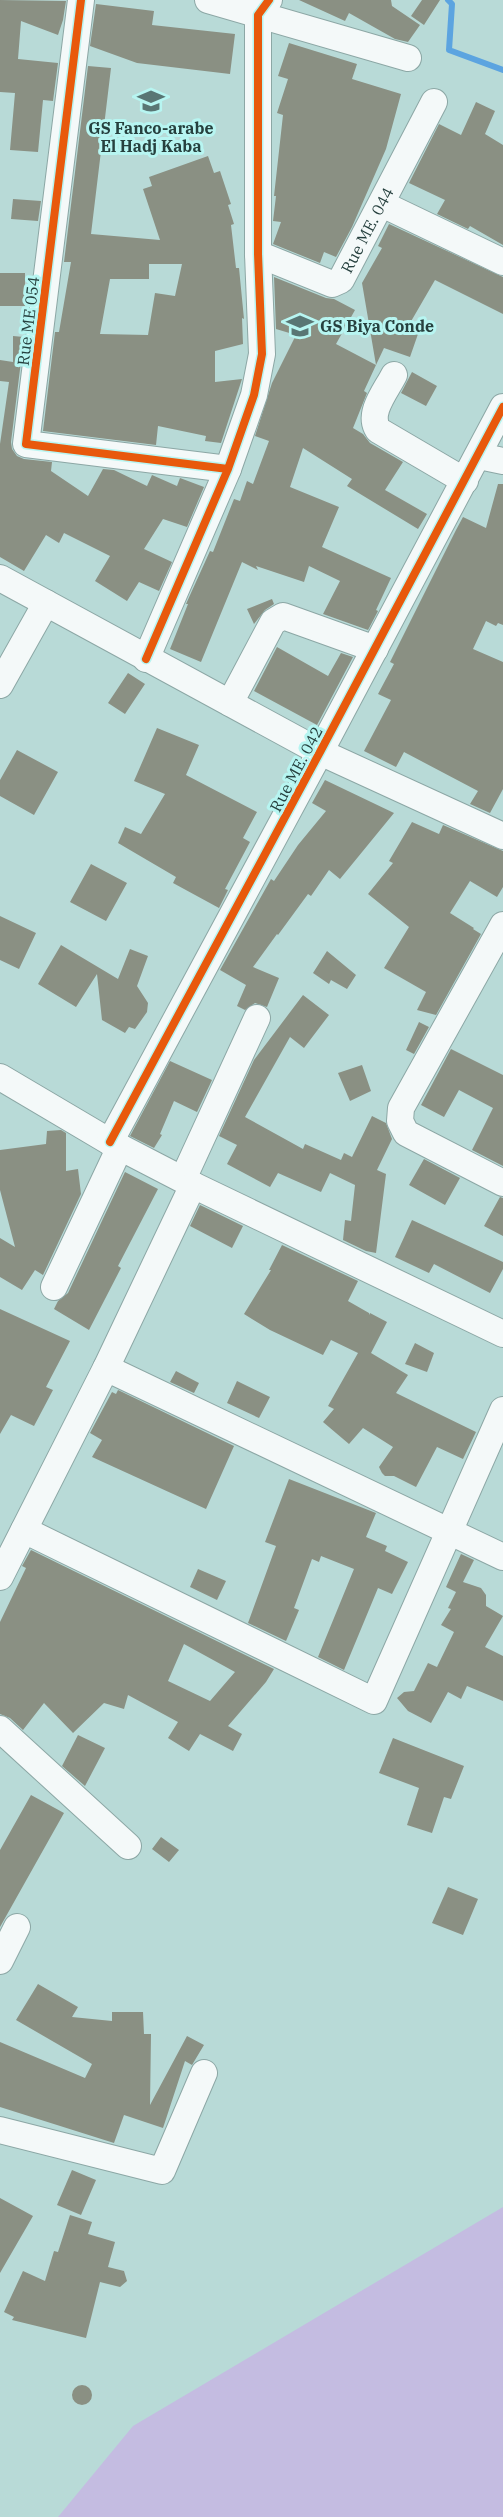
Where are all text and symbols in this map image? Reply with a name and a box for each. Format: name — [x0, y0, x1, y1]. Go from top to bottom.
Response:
school or university icon: GS Fanco-arabe El Hadj Kaba — [136, 86, 166, 116]
place label: GS Fanco-arabe El Hadj Kaba — [88, 118, 214, 156]
street label: Rue ME. 044 — [336, 184, 398, 276]
street label: Rue ME 054 — [13, 275, 43, 367]
school or university icon: GS Biya Conde — [285, 311, 315, 341]
place label: GS Biya Conde — [320, 316, 434, 336]
street label: Rue ME. 042 — [265, 723, 327, 815]

